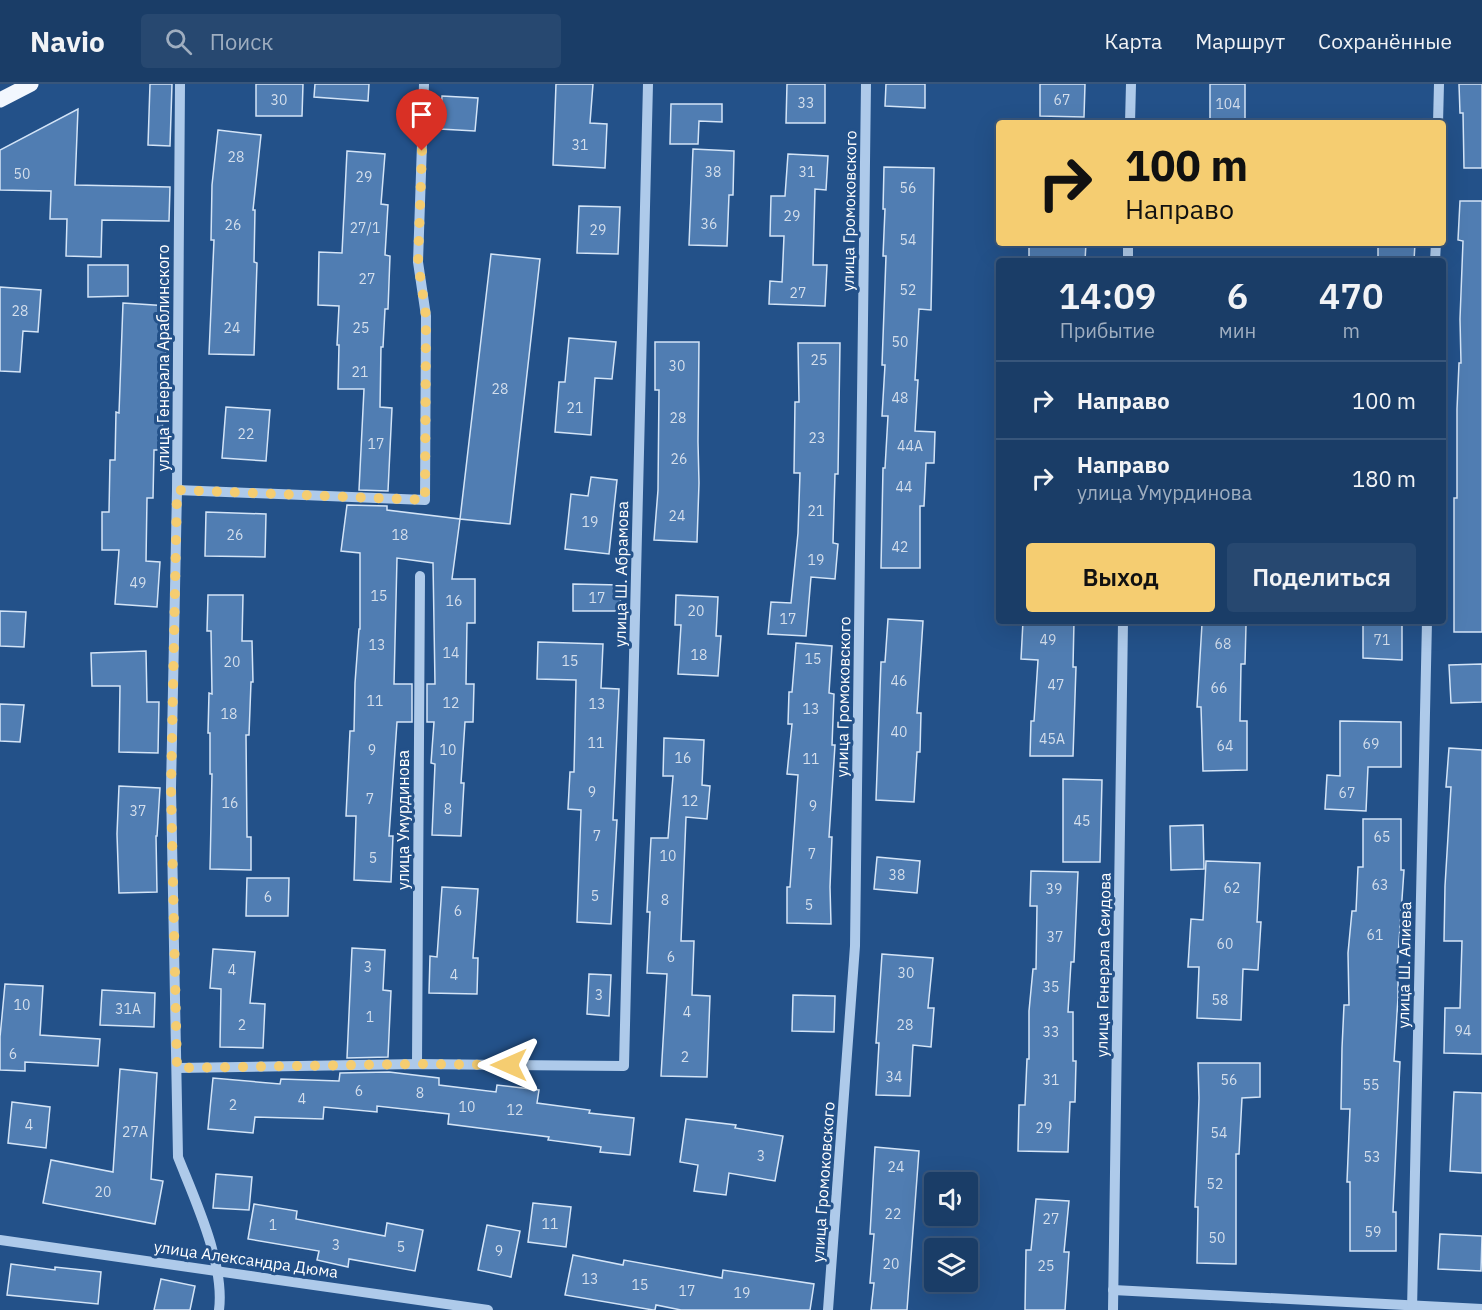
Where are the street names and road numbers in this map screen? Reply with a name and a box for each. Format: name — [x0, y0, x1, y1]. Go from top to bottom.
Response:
street label: улица Громоковского — [838, 130, 860, 292]
street label: улица Генерала Араблинского — [153, 244, 173, 471]
street label: улица Ш. Абрамова — [610, 500, 632, 647]
street label: улица Громоковского — [832, 616, 854, 778]
street label: улица Умурдинова — [393, 749, 413, 890]
street label: улица Генерала Сеидова — [1091, 872, 1115, 1058]
street label: улица Ш. Алиева — [1393, 901, 1415, 1028]
street label: улица Громоковского — [807, 1101, 839, 1263]
street label: улица Александра Дюма — [153, 1236, 340, 1282]

